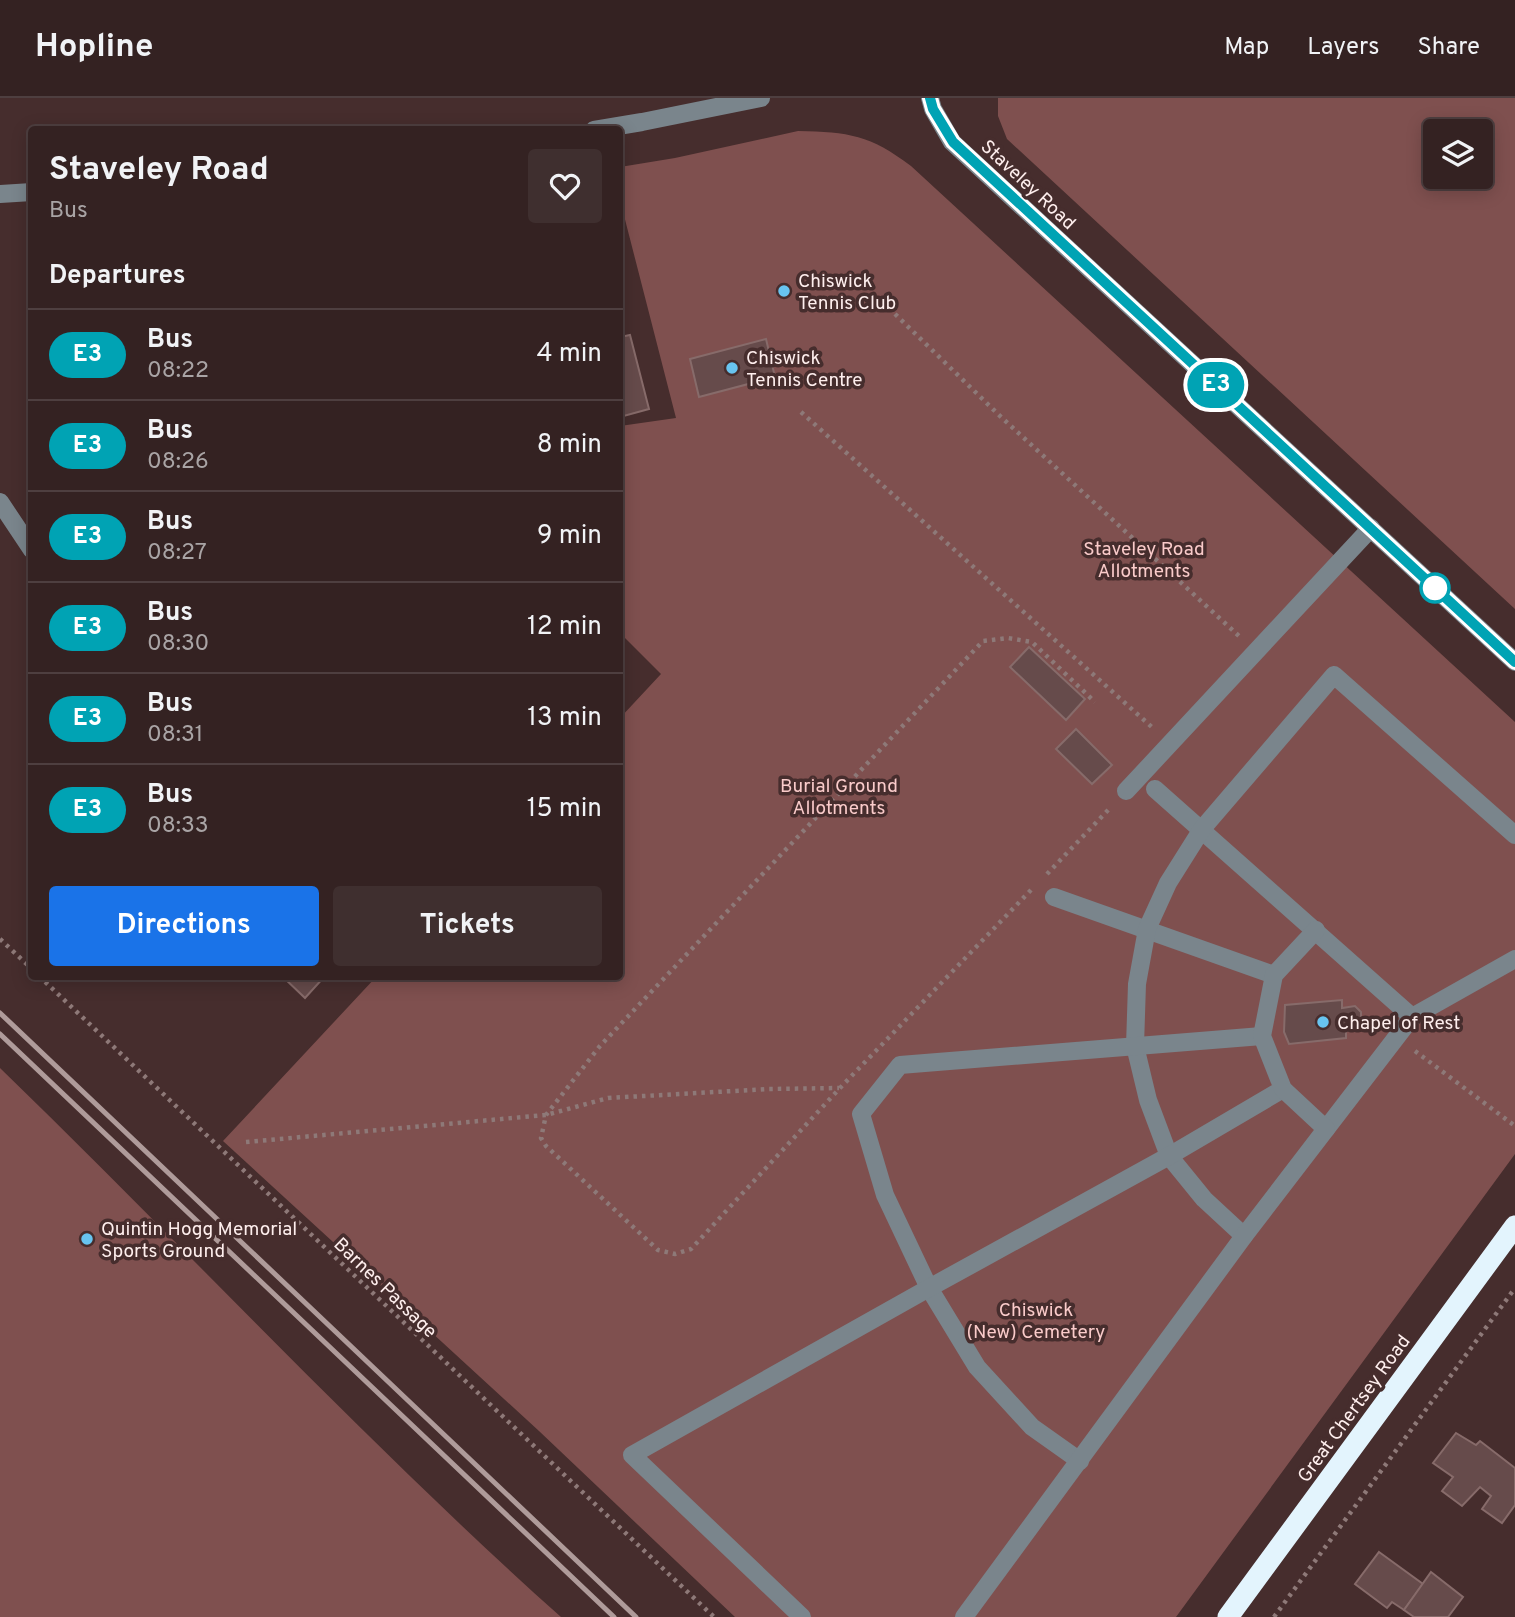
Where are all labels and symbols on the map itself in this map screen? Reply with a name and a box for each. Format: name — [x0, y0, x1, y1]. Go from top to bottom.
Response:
street label: Staveley Road — [975, 135, 1080, 236]
place label: Chiswick Tennis Club — [798, 270, 896, 316]
marker: Chiswick Tennis Club — [776, 283, 792, 299]
place label: Chiswick Tennis Centre — [746, 347, 862, 393]
marker: Chiswick Tennis Centre — [724, 360, 740, 376]
line badge: E3 — [1184, 362, 1248, 408]
park label: Staveley Road Allotments — [1083, 538, 1205, 584]
unlabelled marker — [1420, 573, 1450, 603]
park label: Burial Ground Allotments — [780, 775, 898, 821]
place label: Chapel of Rest — [1337, 1012, 1460, 1036]
marker: Chapel of Rest — [1315, 1014, 1331, 1030]
place label: Quintin Hogg Memorial Sports Ground — [101, 1218, 297, 1264]
marker: Quintin Hogg Memorial Sports Ground — [79, 1231, 95, 1247]
street label: Barnes Passage — [328, 1233, 441, 1344]
park label: Chiswick (New) Cemetery — [967, 1299, 1105, 1345]
street label: Great Chertsey Road — [1293, 1331, 1416, 1488]

